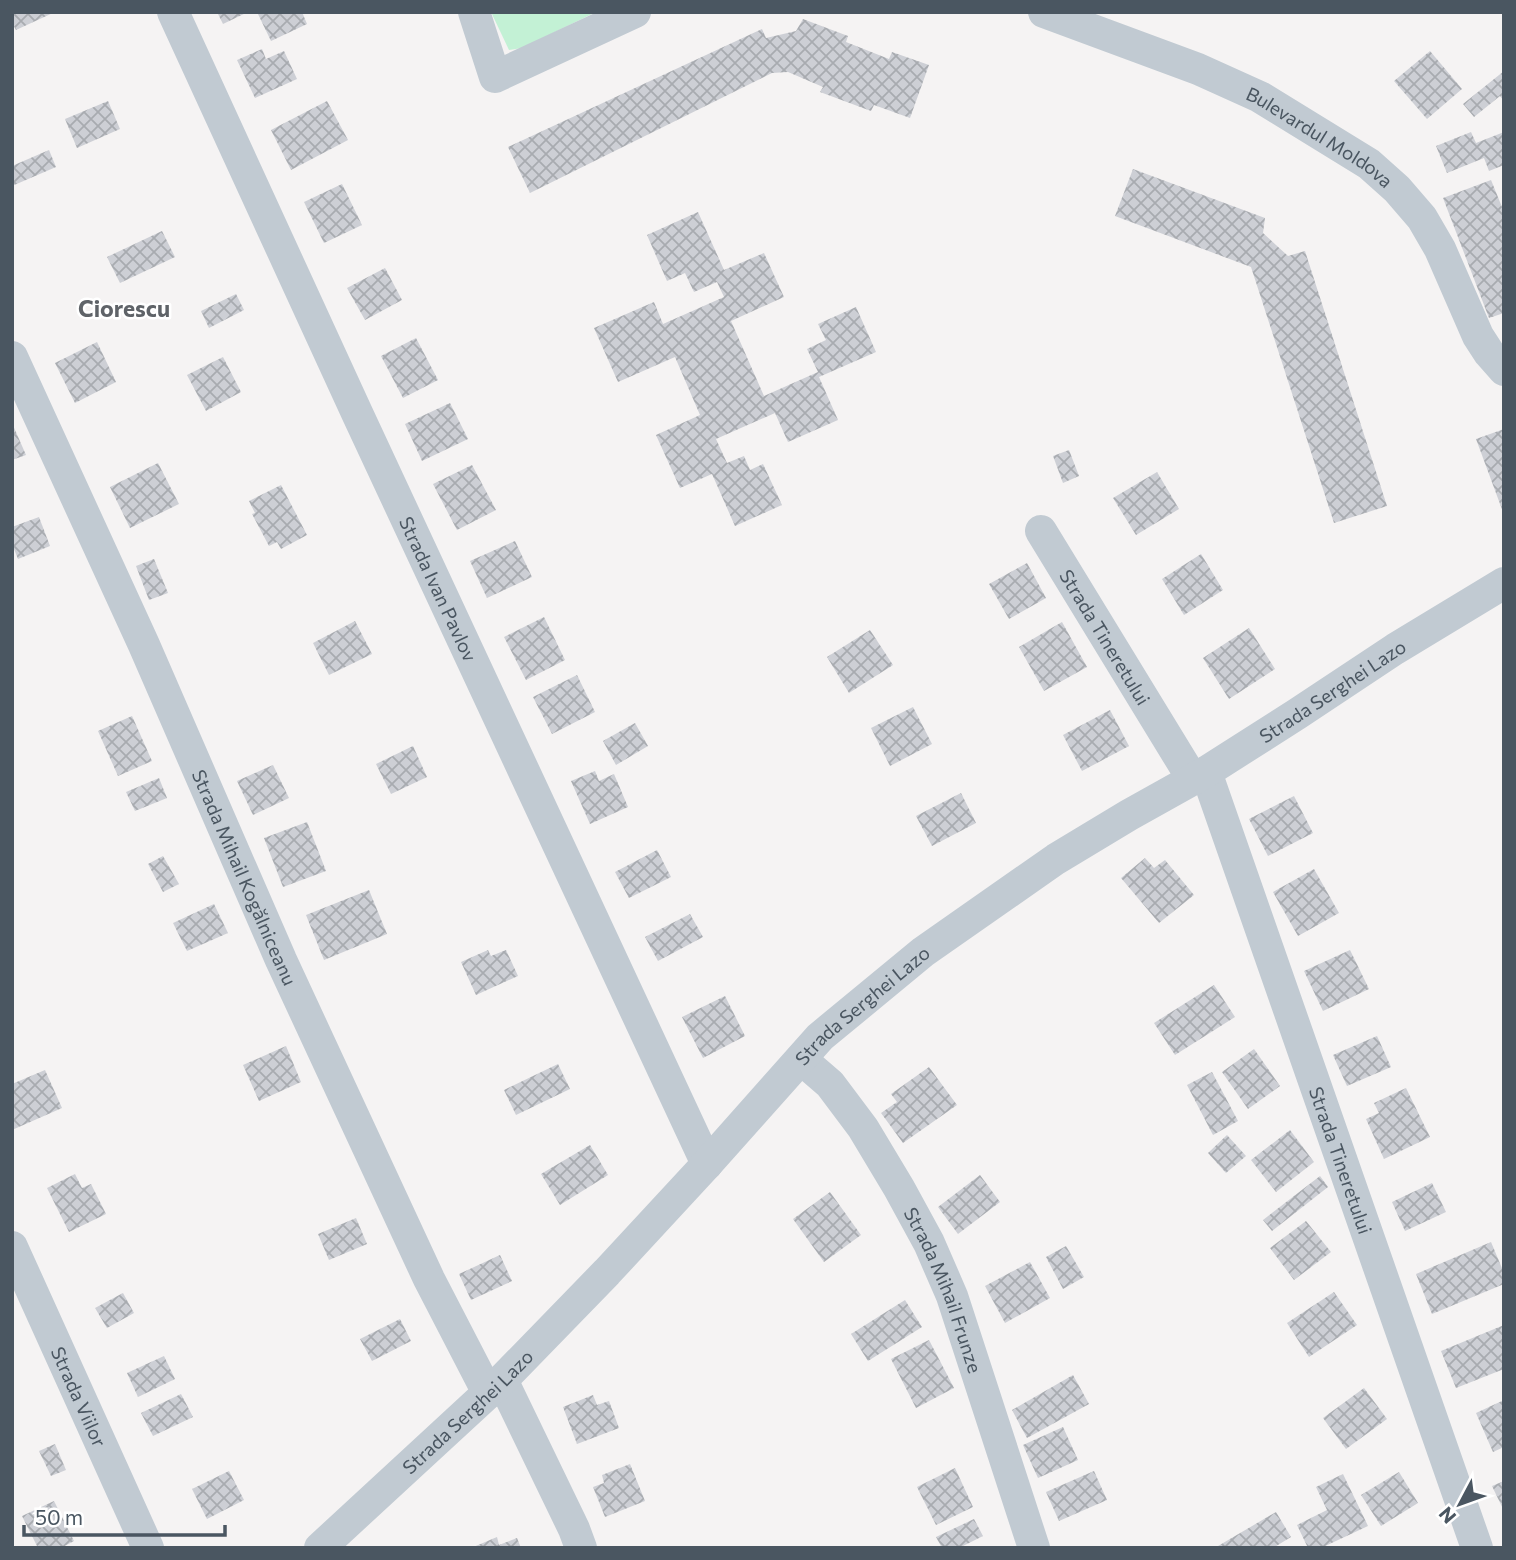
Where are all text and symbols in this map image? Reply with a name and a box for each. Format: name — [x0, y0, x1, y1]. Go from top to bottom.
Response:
street label: Bulevardul Moldova — [1243, 81, 1398, 192]
district label: Ciorescu — [78, 294, 170, 322]
street label: Strada Ivan Pavlov — [395, 513, 483, 665]
street label: Strada Tineretului — [1056, 565, 1156, 709]
street label: Strada Serghei Lazo — [1254, 634, 1410, 747]
street label: Strada Mihail Kogălniceanu — [188, 766, 302, 989]
street label: Strada Serghei Lazo — [790, 940, 934, 1069]
street label: Strada Tineretului — [1305, 1083, 1378, 1237]
street label: Strada Mihail Frunze — [900, 1203, 988, 1376]
street label: Strada Viilor — [47, 1343, 112, 1450]
street label: Strada Serghei Lazo — [397, 1344, 537, 1478]
north arrow — [1425, 1469, 1495, 1539]
scale bar — [24, 1494, 226, 1538]
text: N — [1433, 1503, 1460, 1528]
text: 50 m — [35, 1504, 83, 1529]

